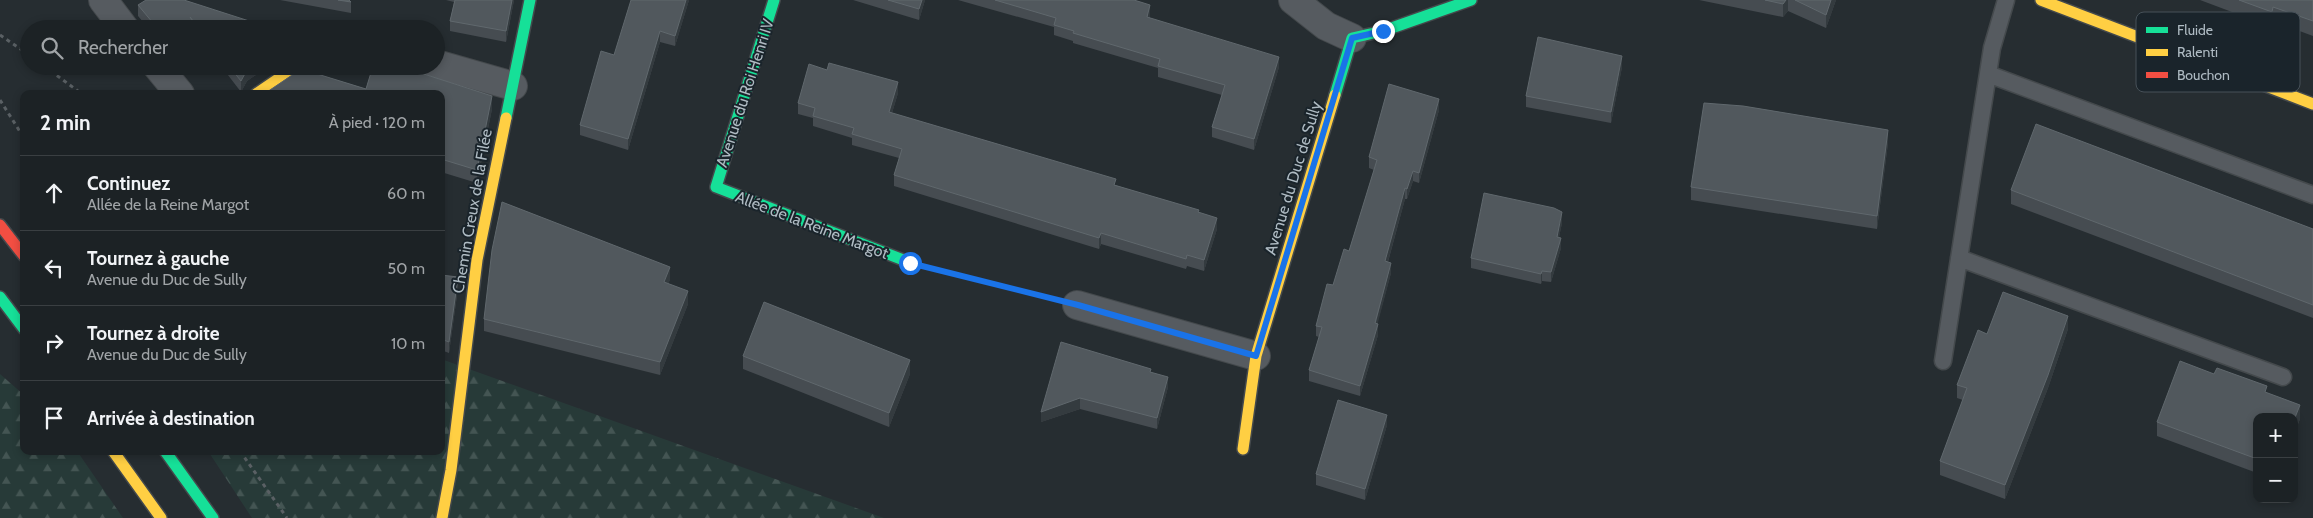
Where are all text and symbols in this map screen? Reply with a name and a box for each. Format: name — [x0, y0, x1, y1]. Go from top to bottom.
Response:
legend — [2136, 12, 2300, 92]
street label: Avenue du Roi Henri IV — [712, 16, 778, 169]
search box — [20, 20, 445, 75]
route end — [1372, 20, 1395, 43]
text: Fluide — [2177, 21, 2213, 39]
icon: search — [38, 34, 66, 62]
text: Rechercher — [78, 36, 168, 59]
text: Ralenti — [2177, 43, 2218, 61]
text: Bouchon — [2177, 66, 2230, 84]
street label: Avenue du Duc de Sully — [1261, 99, 1325, 257]
text: 2 min — [40, 110, 91, 135]
text: À pied · 120 m — [329, 113, 425, 132]
street label: Chemin Creux de la Filée — [448, 127, 496, 295]
text: Continuez — [87, 172, 170, 195]
icon: ahead — [40, 179, 68, 207]
text: 60 m — [387, 184, 425, 203]
street label: Allée de la Reine Margot — [733, 187, 892, 263]
text: Allée de la Reine Margot — [87, 195, 249, 214]
text: Tournez à gauche — [87, 247, 229, 270]
route start — [899, 252, 922, 275]
icon: left — [40, 254, 68, 282]
text: 50 m — [388, 259, 425, 278]
text: Avenue du Duc de Sully — [87, 270, 247, 289]
text: Tournez à droite — [87, 322, 220, 345]
icon: right — [40, 329, 68, 357]
text: 10 m — [391, 334, 425, 353]
text: Avenue du Duc de Sully — [87, 345, 247, 364]
icon: arrive — [40, 404, 68, 432]
text: Arrivée à destination — [87, 407, 255, 430]
map controls — [2253, 413, 2298, 503]
button: + — [2253, 413, 2298, 458]
button: − — [2253, 458, 2298, 503]

